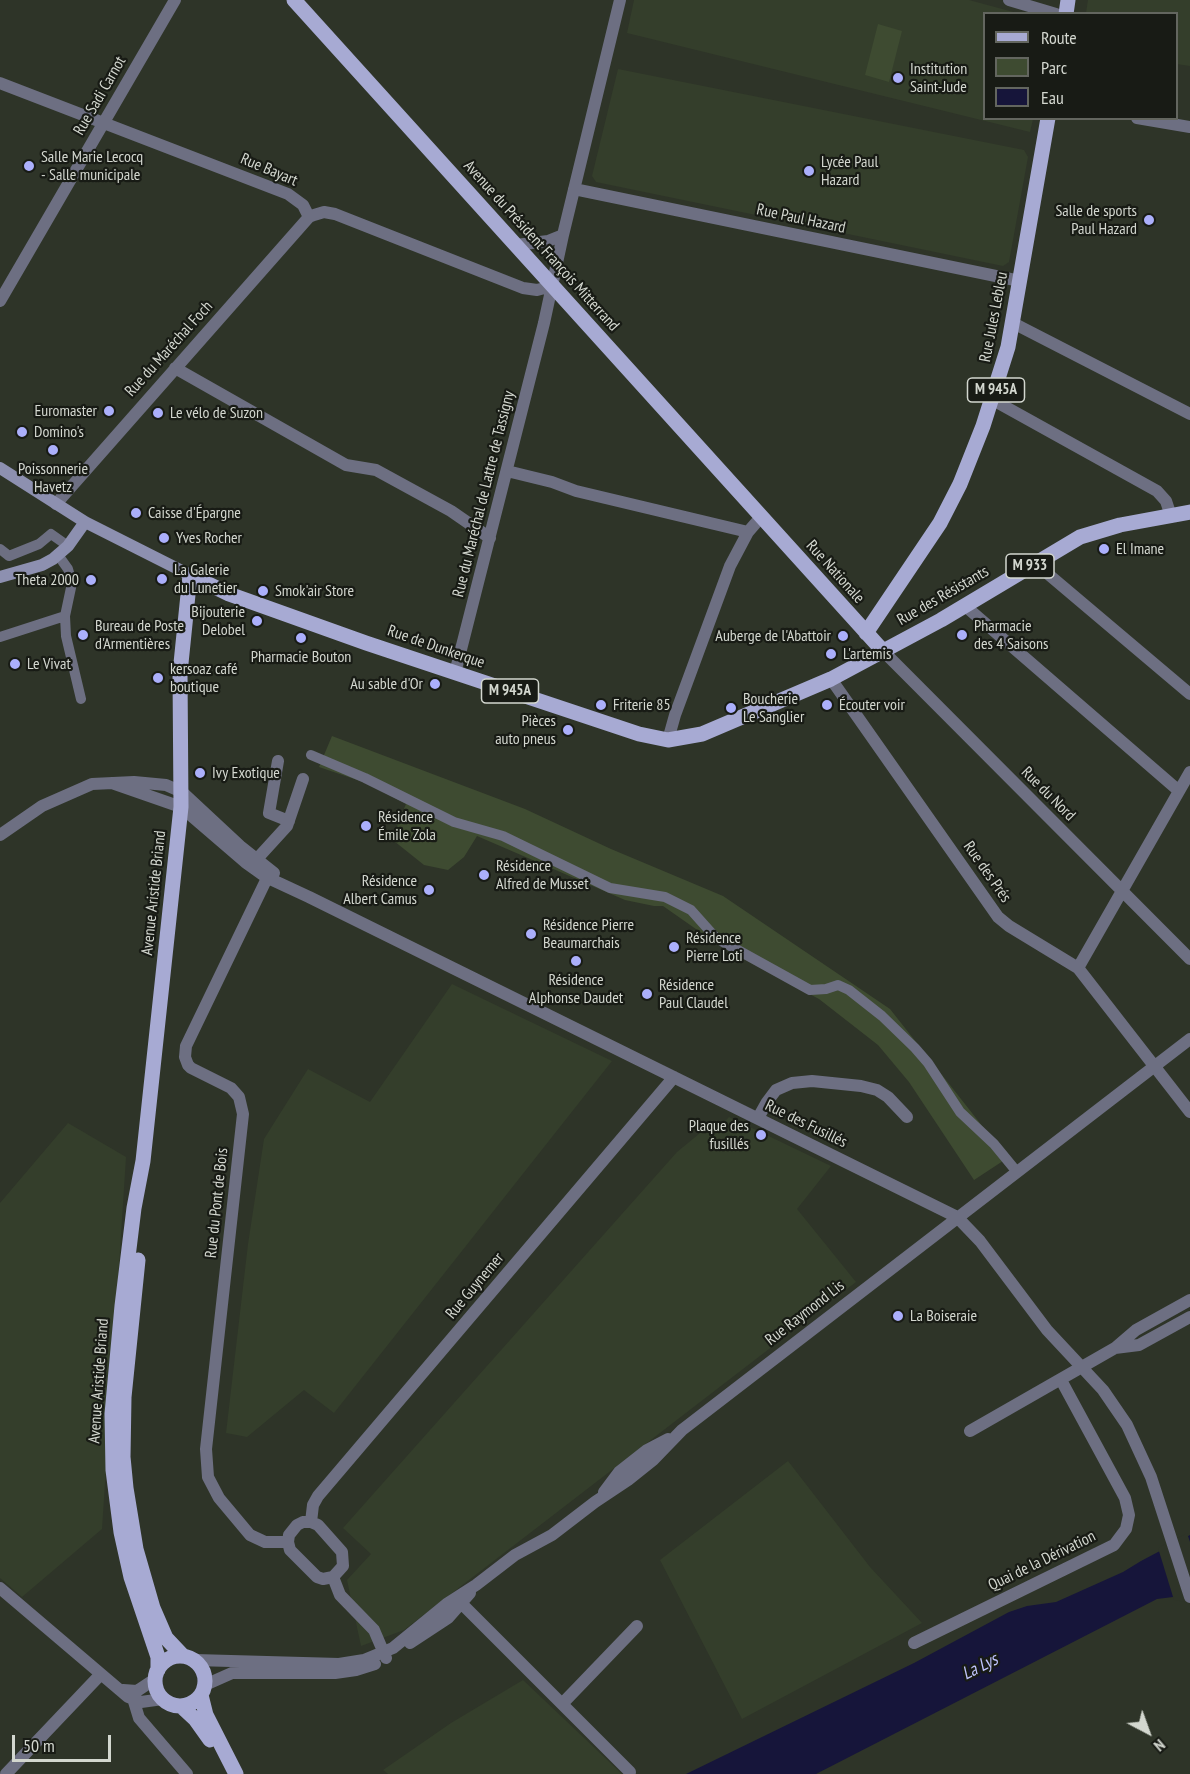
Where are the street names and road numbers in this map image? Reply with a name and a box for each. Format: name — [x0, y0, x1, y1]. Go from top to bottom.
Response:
street label: Rue Sadi Carnot — [70, 53, 130, 139]
street label: Rue Bayart — [238, 149, 300, 191]
street label: Avenue du Président François Mitterrand — [459, 157, 623, 335]
street label: Rue Paul Hazard — [755, 200, 847, 238]
street label: Rue Jules Lebleu — [976, 270, 1012, 364]
street label: Rue du Maréchal Foch — [121, 297, 217, 401]
road number: M 945A — [968, 378, 1024, 402]
street label: Rue du Maréchal de Lattre de Tassigny — [449, 389, 519, 599]
street label: Rue Nationale — [802, 537, 868, 607]
road number: M 933 — [1006, 554, 1054, 578]
street label: Rue des Résistants — [894, 562, 992, 630]
street label: Rue de Dunkerque — [385, 621, 487, 673]
road number: M 945A — [482, 679, 538, 703]
street label: Rue du Nord — [1017, 763, 1079, 825]
street label: Avenue Aristide Briand — [138, 830, 170, 956]
street label: Rue des Prés — [959, 838, 1015, 906]
street label: Rue des Fusillés — [762, 1096, 850, 1152]
street label: Rue du Pont de Bois — [202, 1147, 232, 1259]
street label: Rue Guynemer — [442, 1249, 508, 1323]
street label: Rue Raymond Lis — [762, 1276, 848, 1350]
street label: Avenue Aristide Briand — [85, 1318, 113, 1444]
street label: Quai de la Dérivation — [985, 1527, 1099, 1595]

